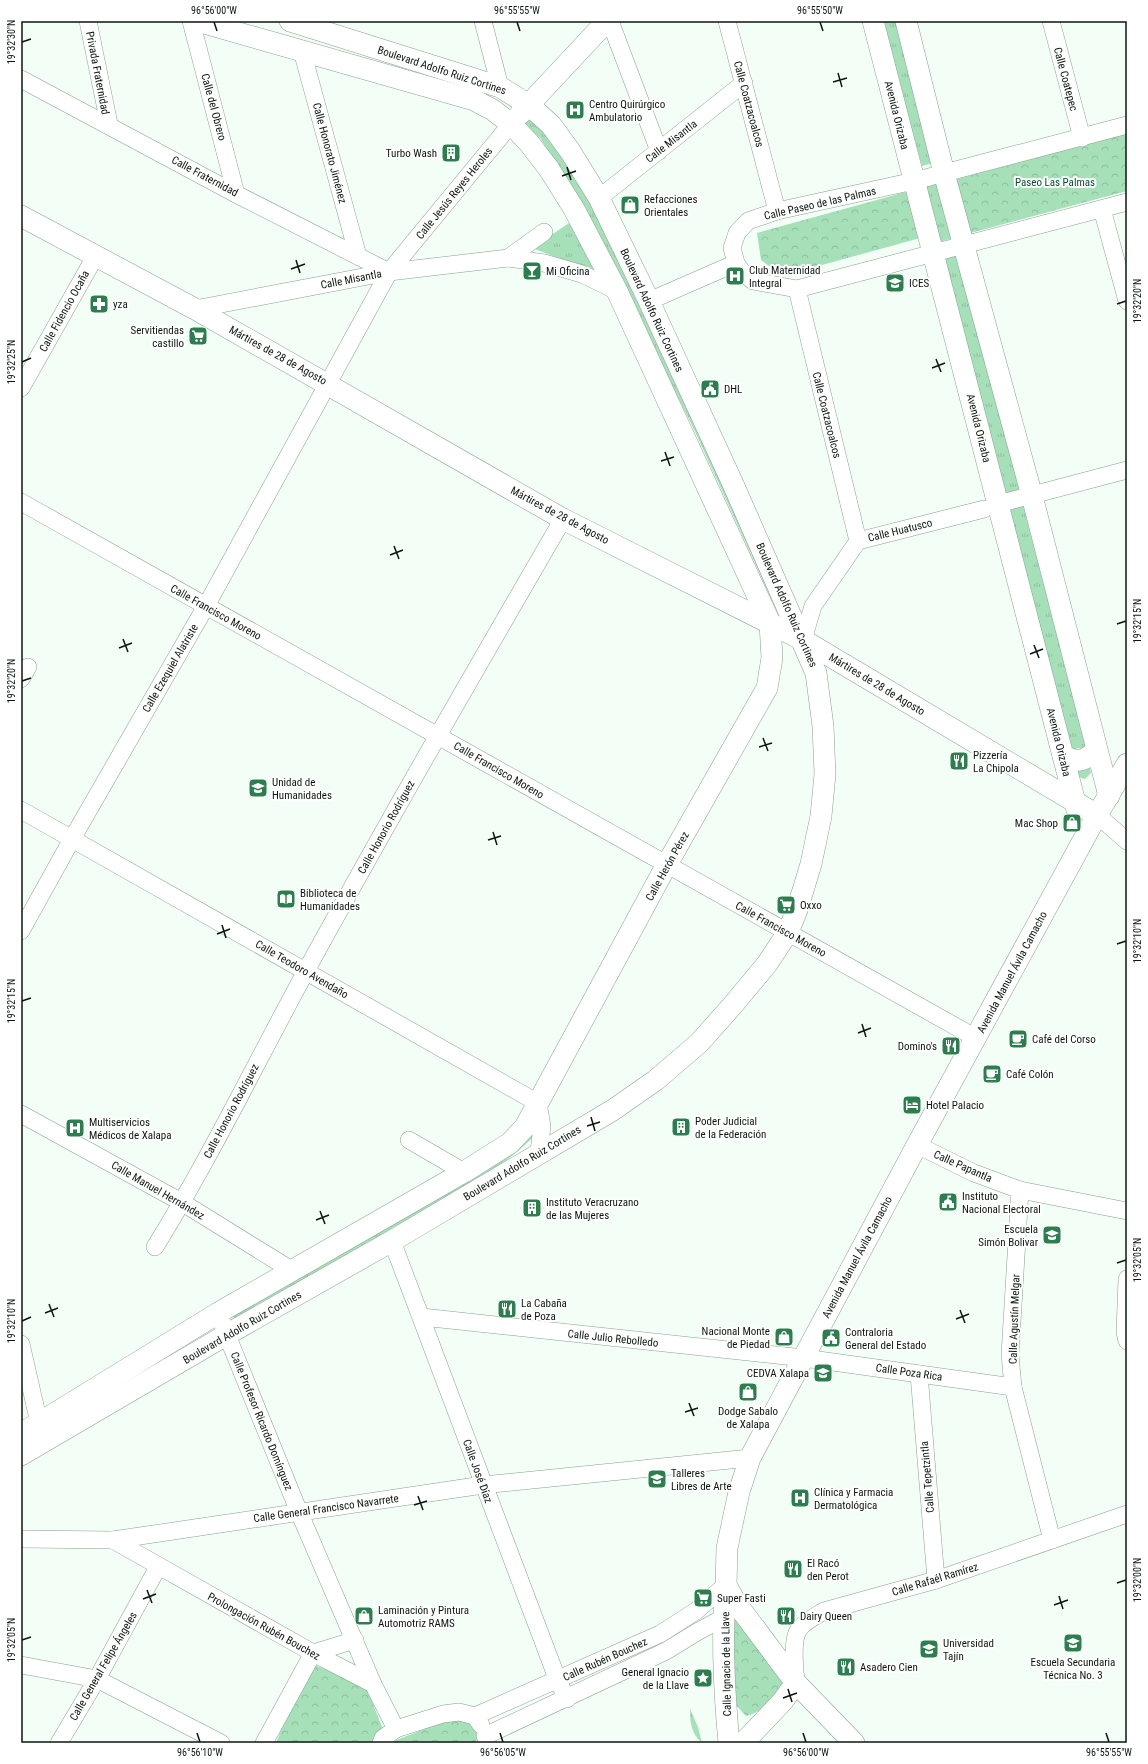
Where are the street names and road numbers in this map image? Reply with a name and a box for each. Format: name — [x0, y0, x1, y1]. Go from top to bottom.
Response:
street label: Privada Fraternidad — [83, 30, 112, 116]
street label: Boulevard Adolfo Ruiz Cortines — [376, 43, 508, 97]
street label: Calle Coatepec — [1051, 46, 1080, 112]
street label: Calle Coatzacoalcos — [731, 60, 766, 149]
street label: Calle del Obrero — [198, 72, 229, 143]
street label: Avenida Orizaba — [882, 79, 911, 151]
street label: Calle Honorato Jiménez — [310, 101, 349, 205]
street label: Calle Misantla — [643, 117, 700, 166]
street label: Calle Jesús Reyes Heroles — [413, 145, 495, 242]
street label: Calle Fraternidad — [169, 153, 240, 199]
street label: Calle Paseo de las Palmas — [763, 184, 877, 223]
street label: Boulevard Adolfo Ruiz Cortines — [617, 246, 686, 374]
street label: Calle Misantla — [320, 267, 383, 292]
street label: Calle Fidencio Ocaña — [37, 268, 92, 354]
street label: Mártires de 28 de Agosto — [227, 323, 329, 388]
street label: Calle Coatzacoalcos — [809, 371, 844, 460]
street label: Avenida Orizaba — [964, 392, 993, 464]
street label: Mártires de 28 de Agosto — [508, 484, 612, 547]
street label: Calle Huatusco — [867, 516, 934, 545]
street label: Boulevard Adolfo Ruiz Cortines — [753, 541, 820, 669]
street label: Calle Francisco Moreno — [168, 582, 264, 643]
street label: Calle Ezequiel Alatriste — [140, 622, 201, 715]
street label: Mártires de 28 de Agosto — [826, 651, 927, 718]
street label: Avenida Orizaba — [1044, 706, 1073, 778]
street label: Calle Francisco Moreno — [451, 739, 547, 802]
street label: Calle Honorio Rodríguez — [355, 778, 418, 876]
street label: Calle Herón Pérez — [643, 829, 692, 903]
street label: Calle Francisco Moreno — [733, 899, 829, 960]
street label: Avenida Manuel Ávila Camacho — [975, 909, 1050, 1035]
street label: Calle Teodoro Avendaño — [253, 938, 351, 1002]
street label: Calle Honorio Rodríguez — [201, 1062, 262, 1161]
street label: Boulevard Adolfo Ruiz Cortines — [461, 1123, 583, 1204]
street label: Calle Papantla — [932, 1148, 994, 1185]
street label: Calle Manuel Hernández — [109, 1158, 207, 1222]
street label: Avenida Manuel Ávila Camacho — [820, 1194, 895, 1320]
street label: Calle Agustín Melgar — [1006, 1273, 1023, 1364]
street label: Boulevard Adolfo Ruiz Cortines — [181, 1288, 304, 1367]
street label: Calle Julio Rebolledo — [567, 1327, 659, 1350]
street label: Calle Profesor Ricardo Domínguez — [228, 1350, 295, 1492]
street label: Calle Poza Rica — [875, 1361, 943, 1384]
street label: Calle José Díaz — [460, 1438, 495, 1505]
street label: Calle Tepetzintla — [918, 1441, 937, 1513]
street label: Calle General Francisco Navarrete — [253, 1492, 400, 1525]
street label: Calle Rafaél Ramírez — [890, 1560, 980, 1599]
street label: Prolongación Rubén Bouchez — [205, 1590, 322, 1663]
street label: Calle General Felipe Ángeles — [67, 1610, 140, 1723]
street label: Calle Ignacio de la Llave — [719, 1611, 734, 1717]
street label: Calle Rubén Bouchez — [561, 1635, 650, 1684]

